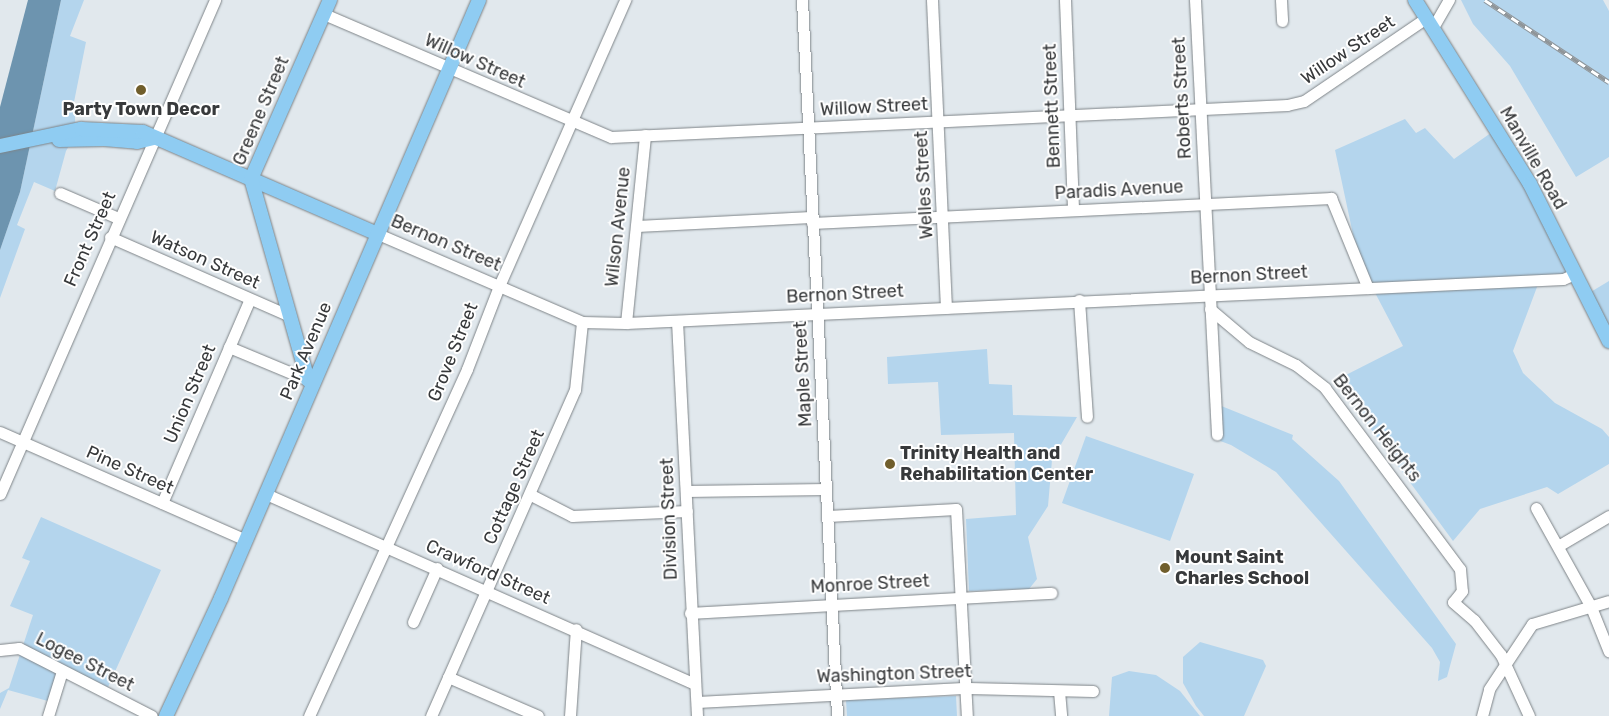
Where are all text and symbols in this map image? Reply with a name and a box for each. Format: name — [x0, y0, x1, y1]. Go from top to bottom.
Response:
street label: Willow Street — [1297, 11, 1399, 89]
street label: Willow Street — [421, 29, 529, 93]
street label: Roberts Street — [1168, 36, 1196, 160]
street label: Bennett Street — [1039, 43, 1065, 169]
street label: Greene Street — [228, 53, 294, 169]
marker: Party Town Decor — [135, 84, 147, 96]
street label: Willow Street — [819, 93, 929, 121]
place label: Party Town Decor — [62, 98, 220, 120]
street label: Manville Road — [1495, 103, 1571, 213]
street label: Welles Street — [910, 130, 938, 240]
street label: Wilson Avenue — [601, 166, 635, 288]
street label: Paradis Avenue — [1054, 176, 1184, 204]
street label: Front Street — [59, 188, 121, 290]
street label: Bernon Street — [388, 210, 504, 276]
street label: Watson Street — [147, 226, 263, 294]
street label: Bernon Street — [1190, 261, 1308, 289]
street label: Bernon Street — [786, 280, 904, 308]
street label: Park Avenue — [276, 299, 336, 403]
street label: Grove Street — [423, 299, 483, 405]
street label: Maple Street — [789, 321, 817, 427]
street label: Union Street — [159, 341, 221, 447]
street label: Bernon Heights — [1328, 370, 1426, 486]
street label: Cottage Street — [479, 426, 549, 548]
street label: Pine Street — [83, 441, 177, 499]
place label: Trinity Health and Rehabilitation Center — [900, 443, 1093, 486]
street label: Division Street — [656, 458, 682, 580]
marker: Trinity Health and Rehabilitation Center — [884, 458, 896, 470]
street label: Crawford Street — [422, 535, 554, 609]
place label: Mount Saint Charles School — [1175, 547, 1309, 590]
marker: Mount Saint Charles School — [1159, 562, 1171, 574]
street label: Monroe Street — [810, 570, 930, 598]
street label: Logee Street — [32, 628, 138, 696]
street label: Washington Street — [816, 661, 972, 687]

